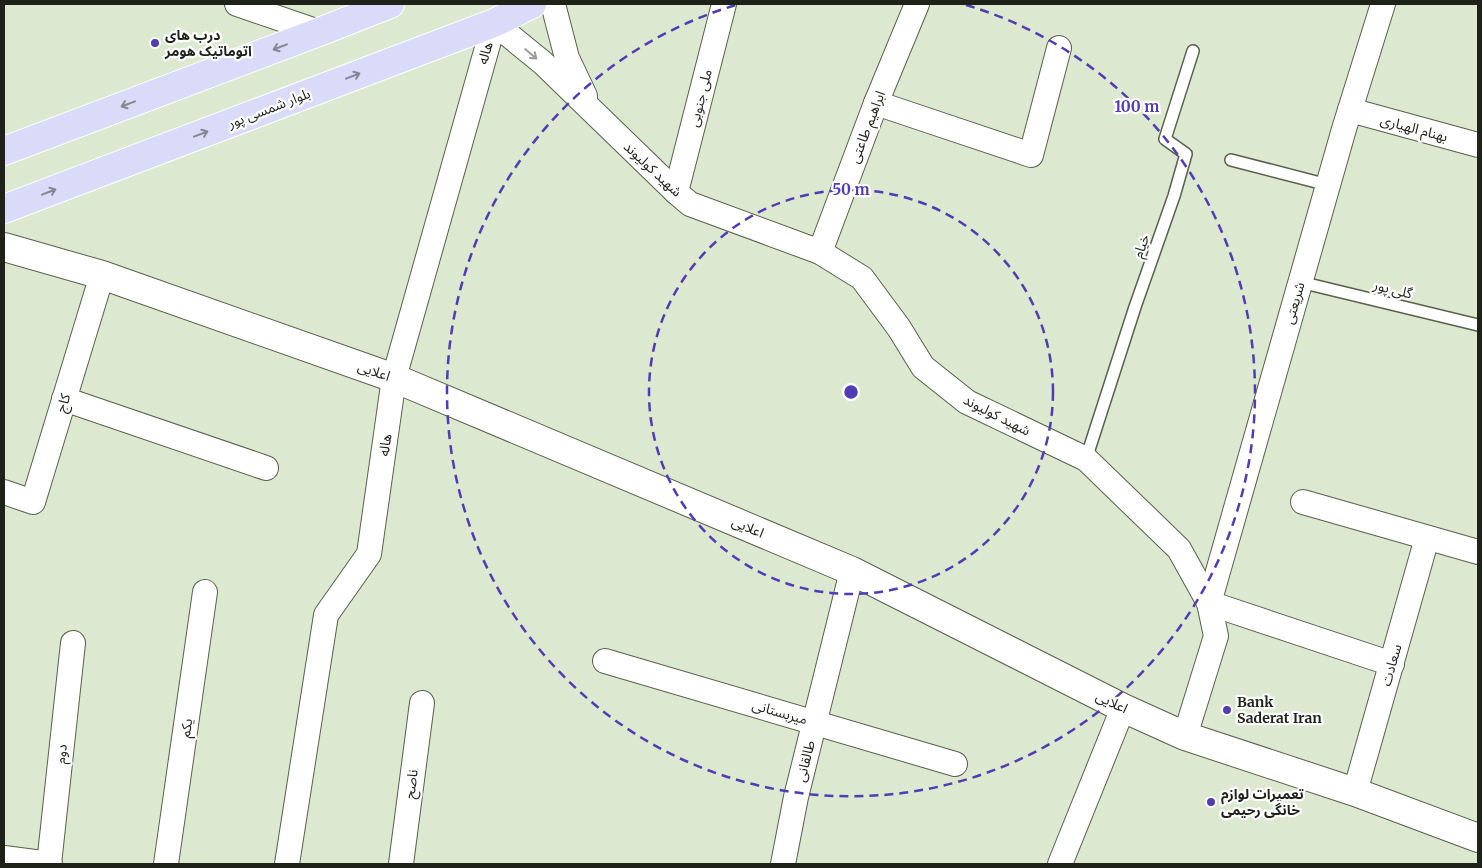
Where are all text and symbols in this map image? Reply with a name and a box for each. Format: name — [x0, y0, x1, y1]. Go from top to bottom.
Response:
place label: درب های اتوماتیک هومر — [164, 26, 252, 60]
marker: درب های اتوماتیک هومر — [149, 37, 161, 49]
street label: هاله — [473, 40, 497, 66]
one-way arrow — [272, 43, 288, 52]
one-way arrow — [524, 48, 537, 59]
street label: ملی جنوبی — [684, 67, 716, 129]
one-way arrow — [345, 71, 360, 80]
street label: بلوار شمسی پور — [224, 84, 313, 133]
street label: ابراهیم طاعتی — [845, 88, 891, 167]
text: 100 m — [1115, 97, 1159, 116]
one-way arrow — [120, 100, 136, 109]
street label: بهنام الهیاری — [1378, 110, 1450, 148]
one-way arrow — [193, 129, 208, 138]
street label: شهید کولیوند — [620, 137, 686, 201]
text: 50 m — [832, 180, 870, 199]
one-way arrow — [41, 187, 56, 196]
street label: خیام — [1129, 232, 1155, 261]
street label: گلی پور — [1370, 275, 1415, 304]
street label: شریعتی — [1279, 280, 1309, 326]
street label: اعلایی — [355, 357, 393, 385]
centre of rings — [842, 383, 860, 401]
street label: شهید کولیوند — [960, 390, 1034, 440]
street label: کاج — [52, 391, 76, 415]
street label: هاله — [375, 433, 395, 457]
street label: اعلایی — [729, 512, 767, 542]
street label: سعادت — [1376, 642, 1406, 688]
street label: اعلایی — [1093, 687, 1131, 717]
place label: Bank Saderat Iran — [1237, 693, 1322, 727]
street label: میربستانی — [750, 696, 810, 728]
marker: Bank Saderat Iran — [1221, 704, 1233, 716]
street label: یکم — [176, 717, 198, 739]
street label: طالقانی — [791, 738, 819, 784]
street label: دوم — [51, 743, 73, 765]
street label: ناصح — [400, 768, 424, 800]
place label: تعمیرات لوازم خانگی رحیمی — [1221, 785, 1304, 819]
marker: تعمیرات لوازم خانگی رحیمی — [1205, 796, 1217, 808]

